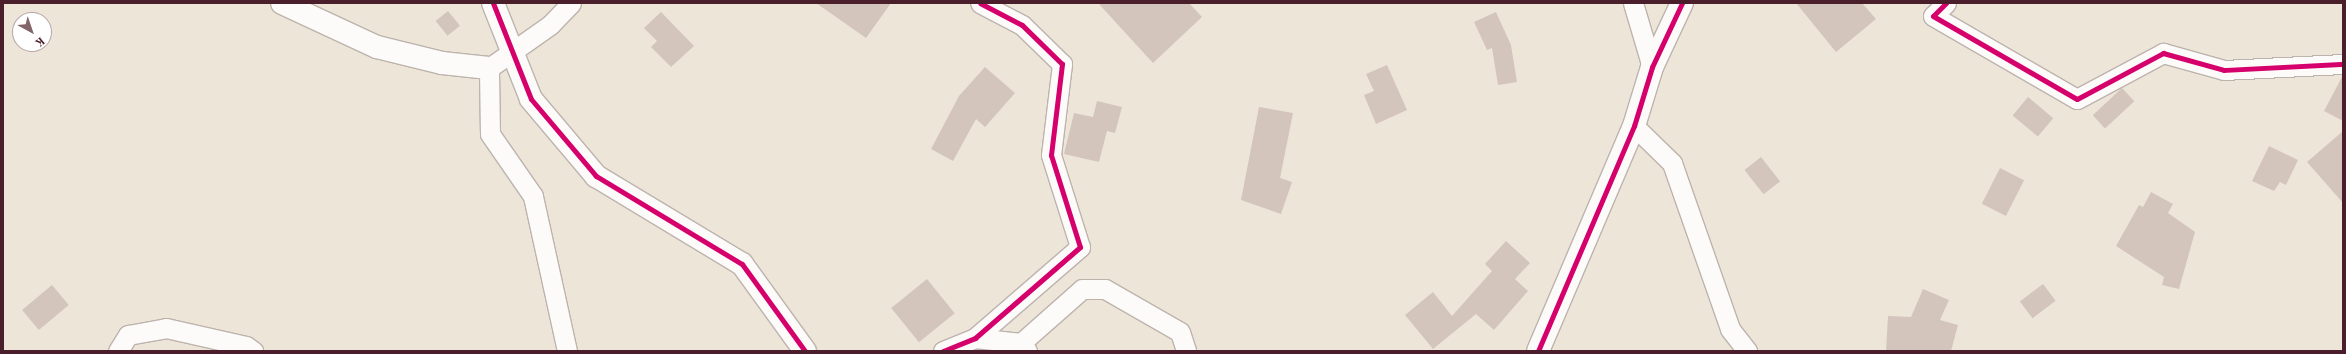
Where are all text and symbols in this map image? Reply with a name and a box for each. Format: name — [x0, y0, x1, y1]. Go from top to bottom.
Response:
north arrow — [12, 12, 52, 52]
text: K — [33, 34, 46, 48]

